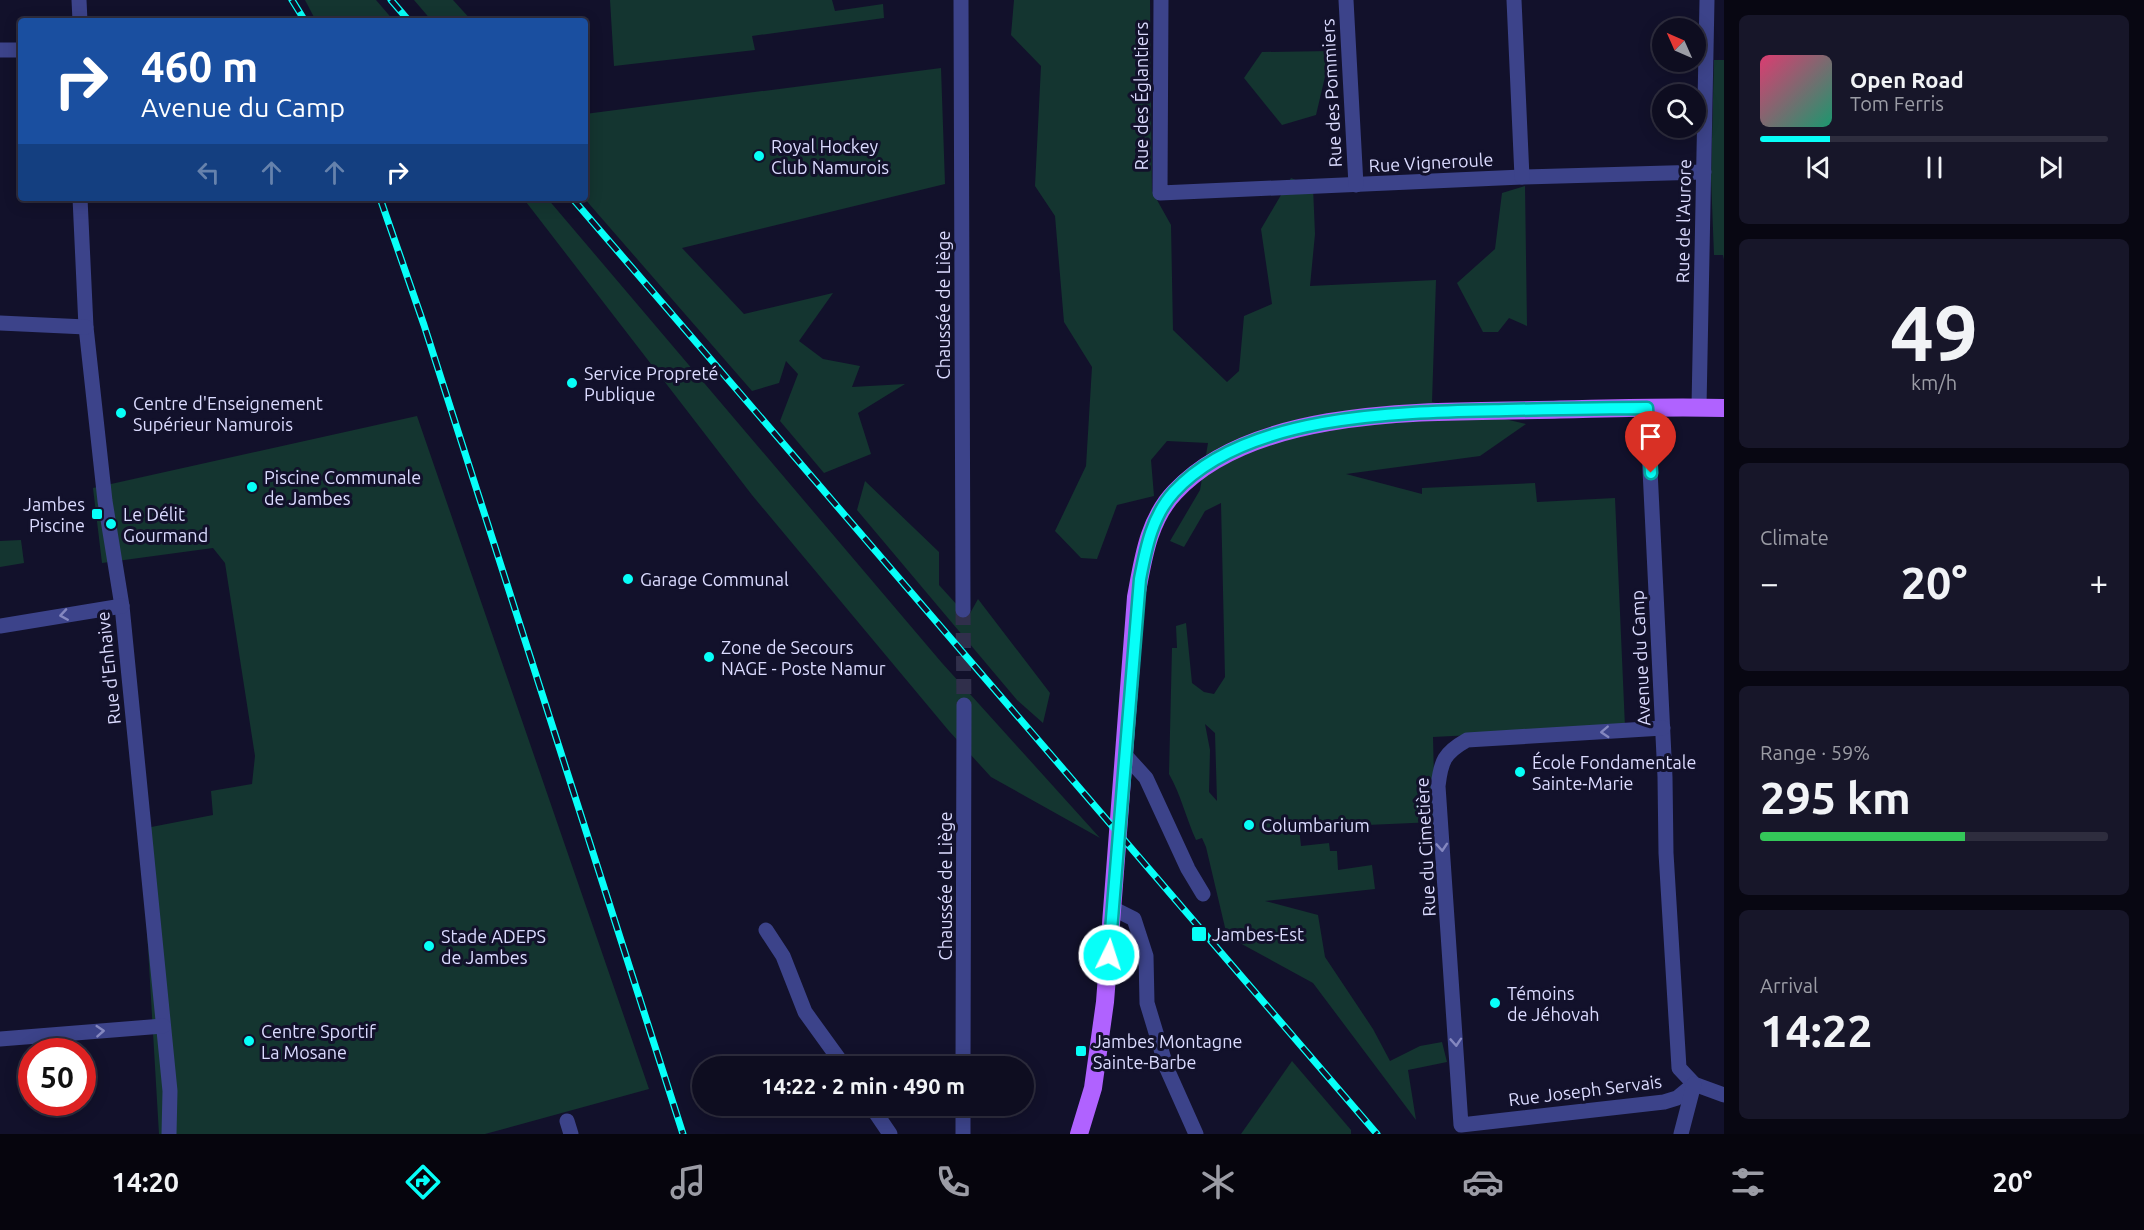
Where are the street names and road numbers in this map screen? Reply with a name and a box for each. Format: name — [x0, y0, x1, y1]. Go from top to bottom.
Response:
street label: Rue des Pommiers — [1317, 18, 1345, 168]
street label: Rue des Églantiers — [1130, 22, 1151, 170]
street label: Rue Vigneroule — [1368, 149, 1494, 175]
street label: Rue de l'Aurore — [1672, 159, 1694, 283]
street label: Chaussée de Liège — [933, 231, 953, 379]
street label: Avenue du Camp — [1626, 590, 1654, 726]
street label: Rue d'Enhaive — [92, 611, 124, 725]
street label: Rue du Cimetière — [1411, 777, 1439, 917]
street label: Chaussée de Liège — [935, 812, 955, 960]
street label: Rue Joseph Servais — [1507, 1071, 1663, 1109]

